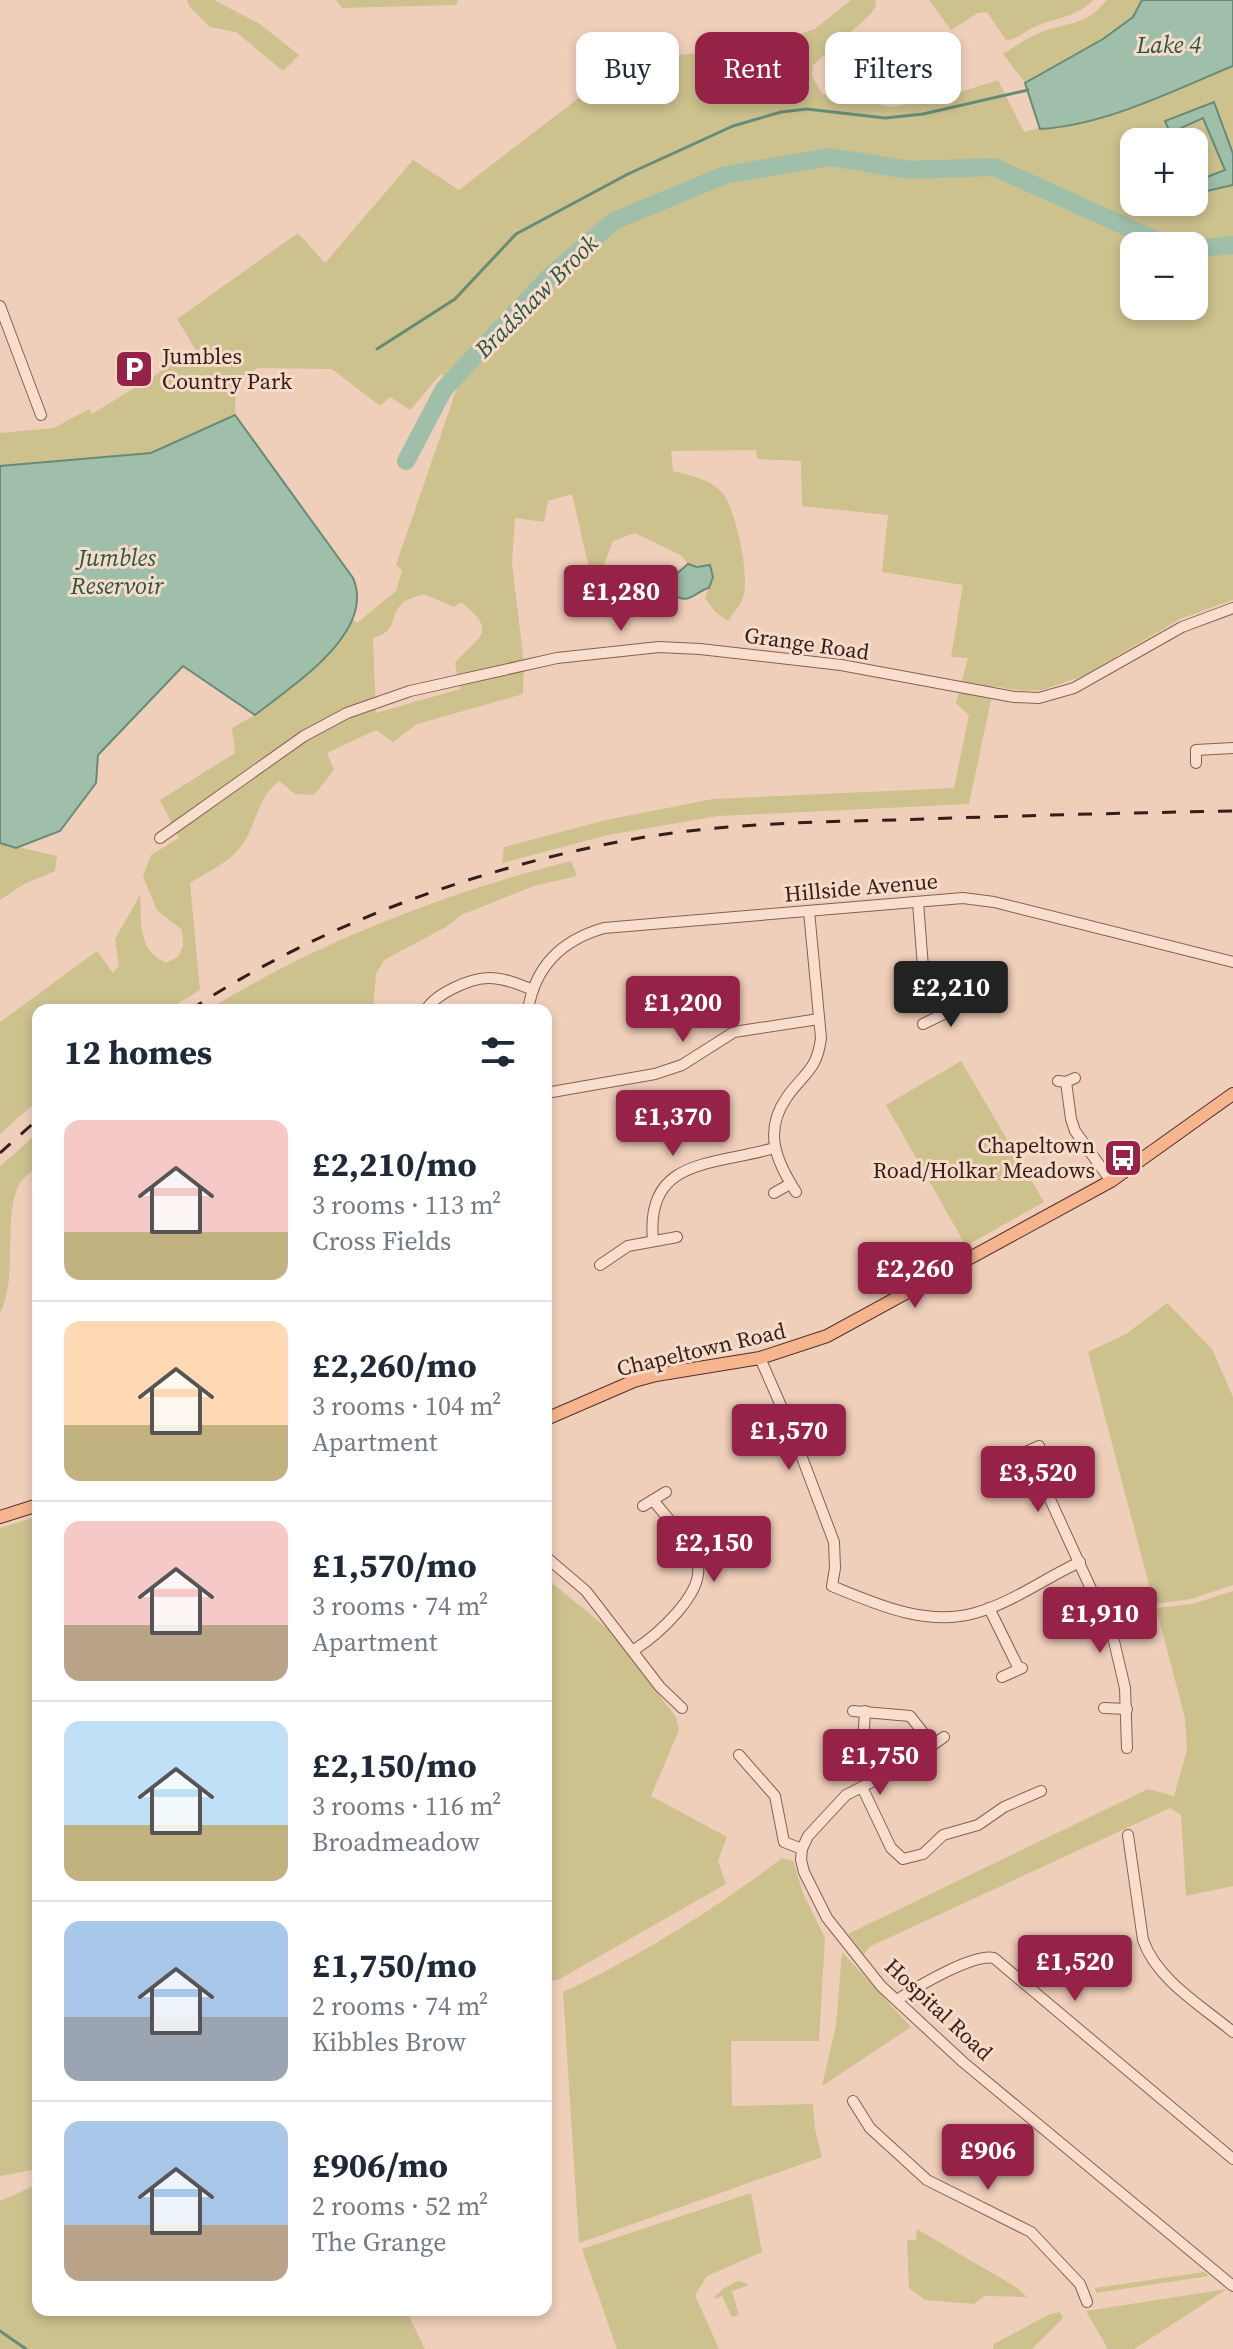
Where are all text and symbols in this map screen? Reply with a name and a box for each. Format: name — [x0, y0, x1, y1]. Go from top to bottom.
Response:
water label: Lake 4 — [1136, 28, 1201, 61]
chip: Buy — [576, 32, 679, 104]
chip: Rent — [695, 32, 809, 104]
chip: Filters — [825, 32, 961, 104]
map controls — [1120, 128, 1208, 320]
button: + — [1120, 128, 1208, 216]
water label: Bradshaw Brook — [466, 227, 605, 366]
button: − — [1120, 232, 1208, 320]
place label: Jumbles Country Park — [161, 341, 293, 396]
parking icon: Jumbles Country Park — [113, 348, 155, 390]
water label: Jumbles Reservoir — [69, 541, 165, 602]
pin: £1,280 — [556, 565, 686, 633]
text: £1,280 — [582, 573, 660, 609]
street label: Grange Road — [743, 619, 872, 667]
street label: Hillside Avenue — [783, 865, 939, 909]
pin: £2,210 — [886, 961, 1016, 1029]
text: £2,210 — [912, 969, 990, 1005]
pin: £1,200 — [618, 976, 748, 1044]
text: £1,200 — [644, 984, 722, 1020]
text: 12 homes — [64, 1029, 212, 1075]
icon: filters — [476, 1030, 520, 1074]
pin: £1,370 — [608, 1090, 738, 1158]
text: £1,370 — [634, 1098, 712, 1134]
place label: Chapeltown Road/Holkar Meadows — [873, 1130, 1095, 1185]
bus stop icon: Chapeltown Road/Holkar Meadows — [1102, 1137, 1144, 1179]
text: £2,210/mo — [312, 1141, 477, 1187]
icon: home — [128, 1152, 224, 1248]
text: 3 rooms · 113 m² — [312, 1187, 501, 1223]
text: Cross Fields — [312, 1223, 451, 1259]
pin: £2,260 — [850, 1242, 980, 1310]
text: £2,260 — [876, 1250, 954, 1286]
street label: Chapeltown Road — [614, 1315, 789, 1383]
text: £2,260/mo — [312, 1342, 477, 1388]
icon: home — [128, 1353, 224, 1449]
text: 3 rooms · 104 m² — [312, 1388, 501, 1424]
pin: £1,570 — [724, 1404, 854, 1472]
text: £1,570 — [750, 1412, 828, 1448]
text: Apartment — [312, 1424, 437, 1460]
pin: £3,520 — [973, 1446, 1103, 1514]
text: £3,520 — [999, 1454, 1077, 1490]
pin: £2,150 — [649, 1516, 779, 1584]
text: £2,150 — [675, 1524, 753, 1560]
text: £1,570/mo — [312, 1542, 477, 1588]
icon: home — [128, 1553, 224, 1649]
pin: £1,910 — [1035, 1587, 1165, 1655]
text: 3 rooms · 74 m² — [312, 1588, 488, 1624]
text: £1,910 — [1061, 1595, 1139, 1631]
text: Apartment — [312, 1624, 437, 1660]
pin: £1,750 — [815, 1729, 945, 1797]
text: £1,750 — [841, 1737, 919, 1773]
text: £2,150/mo — [312, 1742, 477, 1788]
icon: home — [128, 1753, 224, 1849]
text: 3 rooms · 116 m² — [312, 1788, 501, 1824]
text: Broadmeadow — [312, 1824, 480, 1860]
pin: £1,520 — [1010, 1935, 1140, 2003]
text: £1,750/mo — [312, 1942, 477, 1988]
text: £1,520 — [1036, 1943, 1114, 1979]
street label: Hospital Road — [878, 1951, 1000, 2067]
icon: home — [128, 1953, 224, 2049]
text: 2 rooms · 74 m² — [312, 1988, 488, 2024]
text: Kibbles Brow — [312, 2024, 466, 2060]
pin: £906 — [941, 2124, 1035, 2192]
text: £906 — [960, 2132, 1016, 2168]
text: £906/mo — [312, 2142, 448, 2188]
icon: home — [128, 2153, 224, 2249]
text: 2 rooms · 52 m² — [312, 2188, 488, 2224]
text: The Grange — [312, 2224, 446, 2260]

